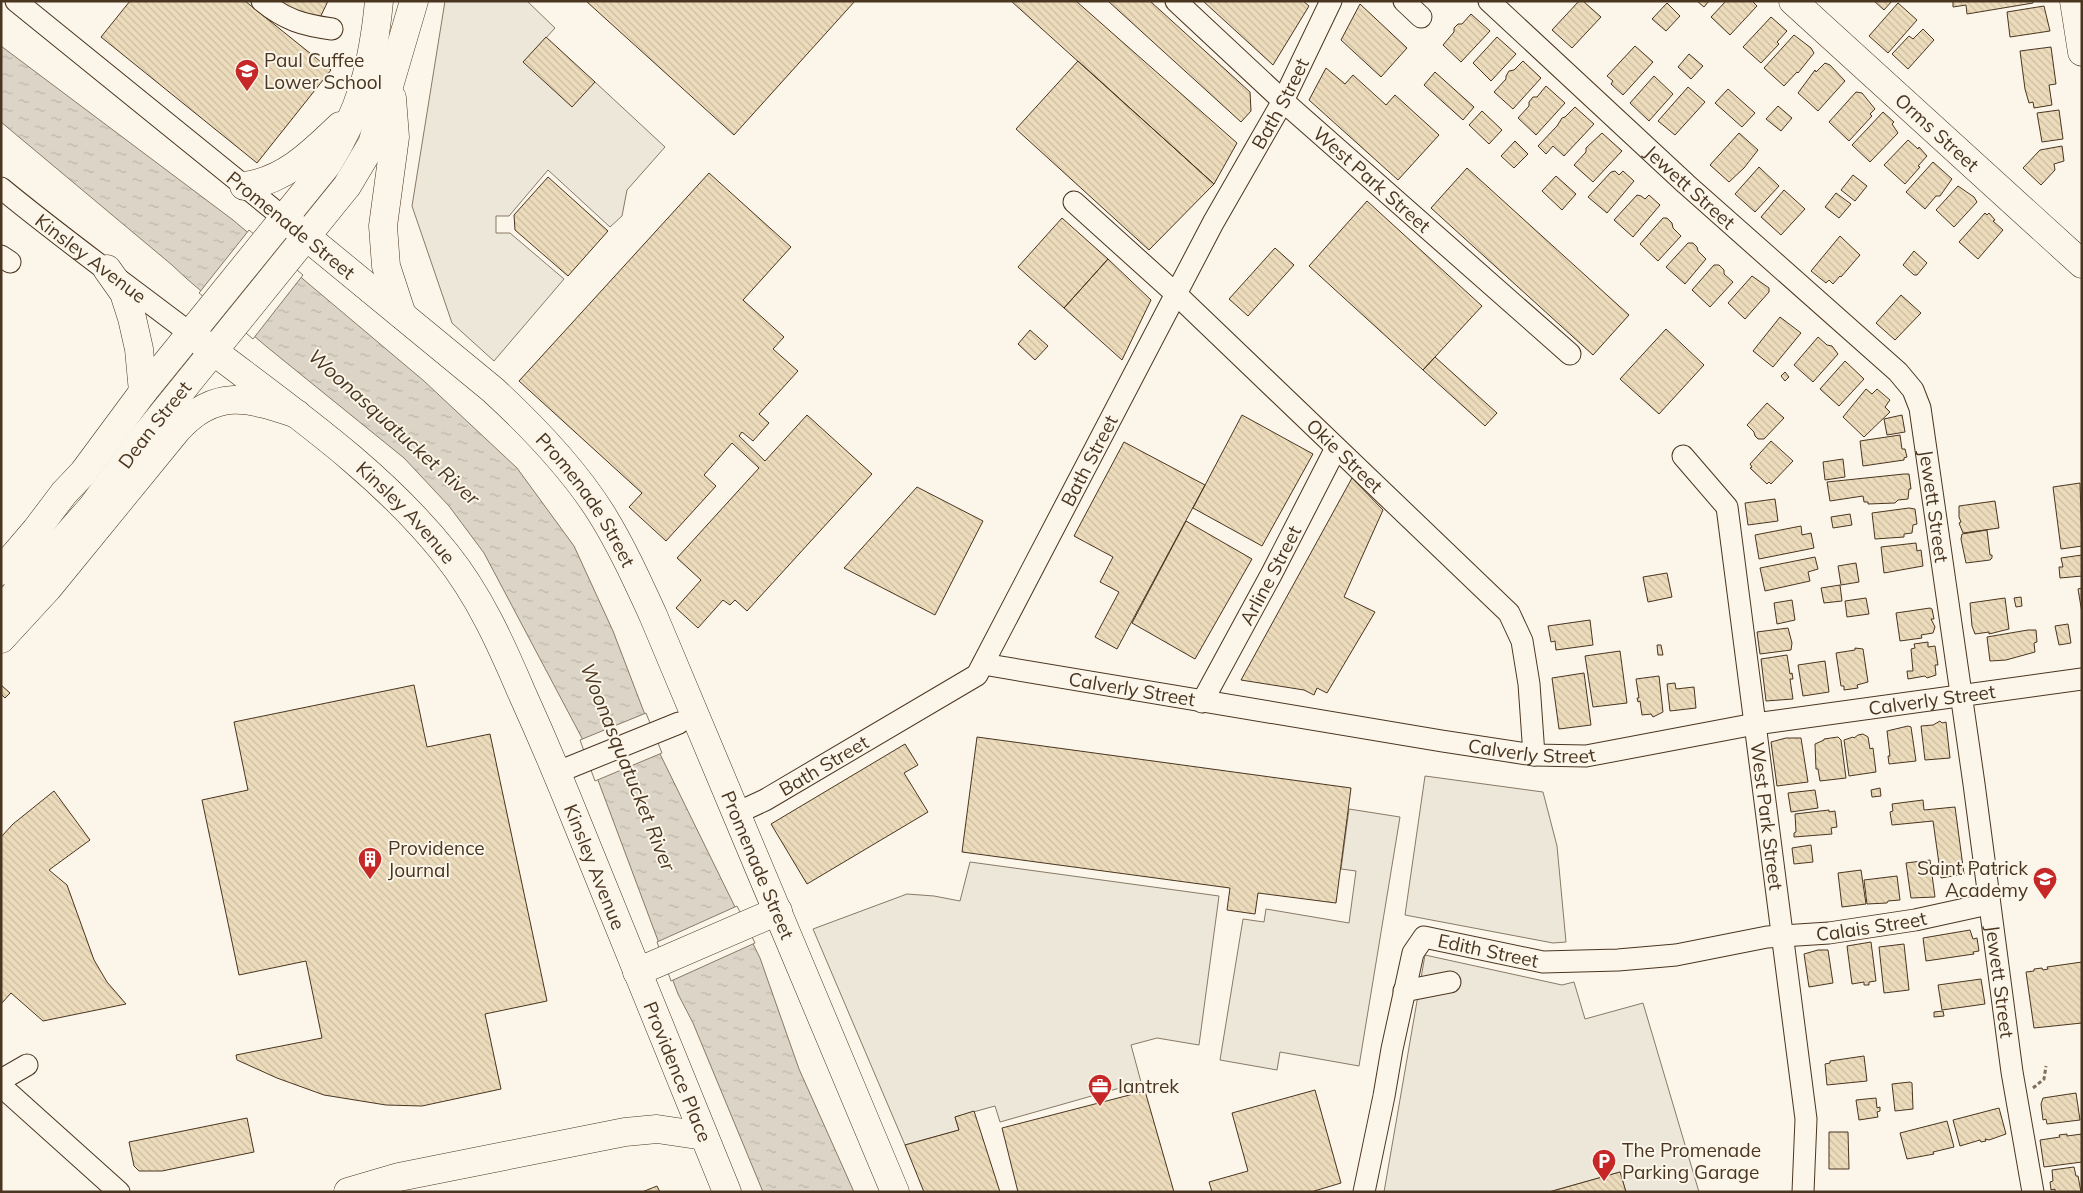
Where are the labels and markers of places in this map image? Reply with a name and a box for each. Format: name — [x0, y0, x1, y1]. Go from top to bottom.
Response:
place label: Paul Cuffee Lower School — [264, 48, 382, 94]
school or university icon: Paul Cuffee Lower School — [234, 58, 260, 92]
place label: Providence Journal — [388, 836, 485, 882]
building icon: Providence Journal — [357, 846, 383, 880]
place label: Saint Patrick Academy — [1917, 856, 2028, 902]
school or university icon: Saint Patrick Academy — [2032, 866, 2058, 900]
office icon: Iantrek — [1087, 1073, 1113, 1107]
place label: Iantrek — [1118, 1074, 1179, 1098]
place label: The Promenade Parking Garage — [1622, 1138, 1761, 1184]
parking icon: The Promenade Parking Garage — [1591, 1148, 1617, 1182]

